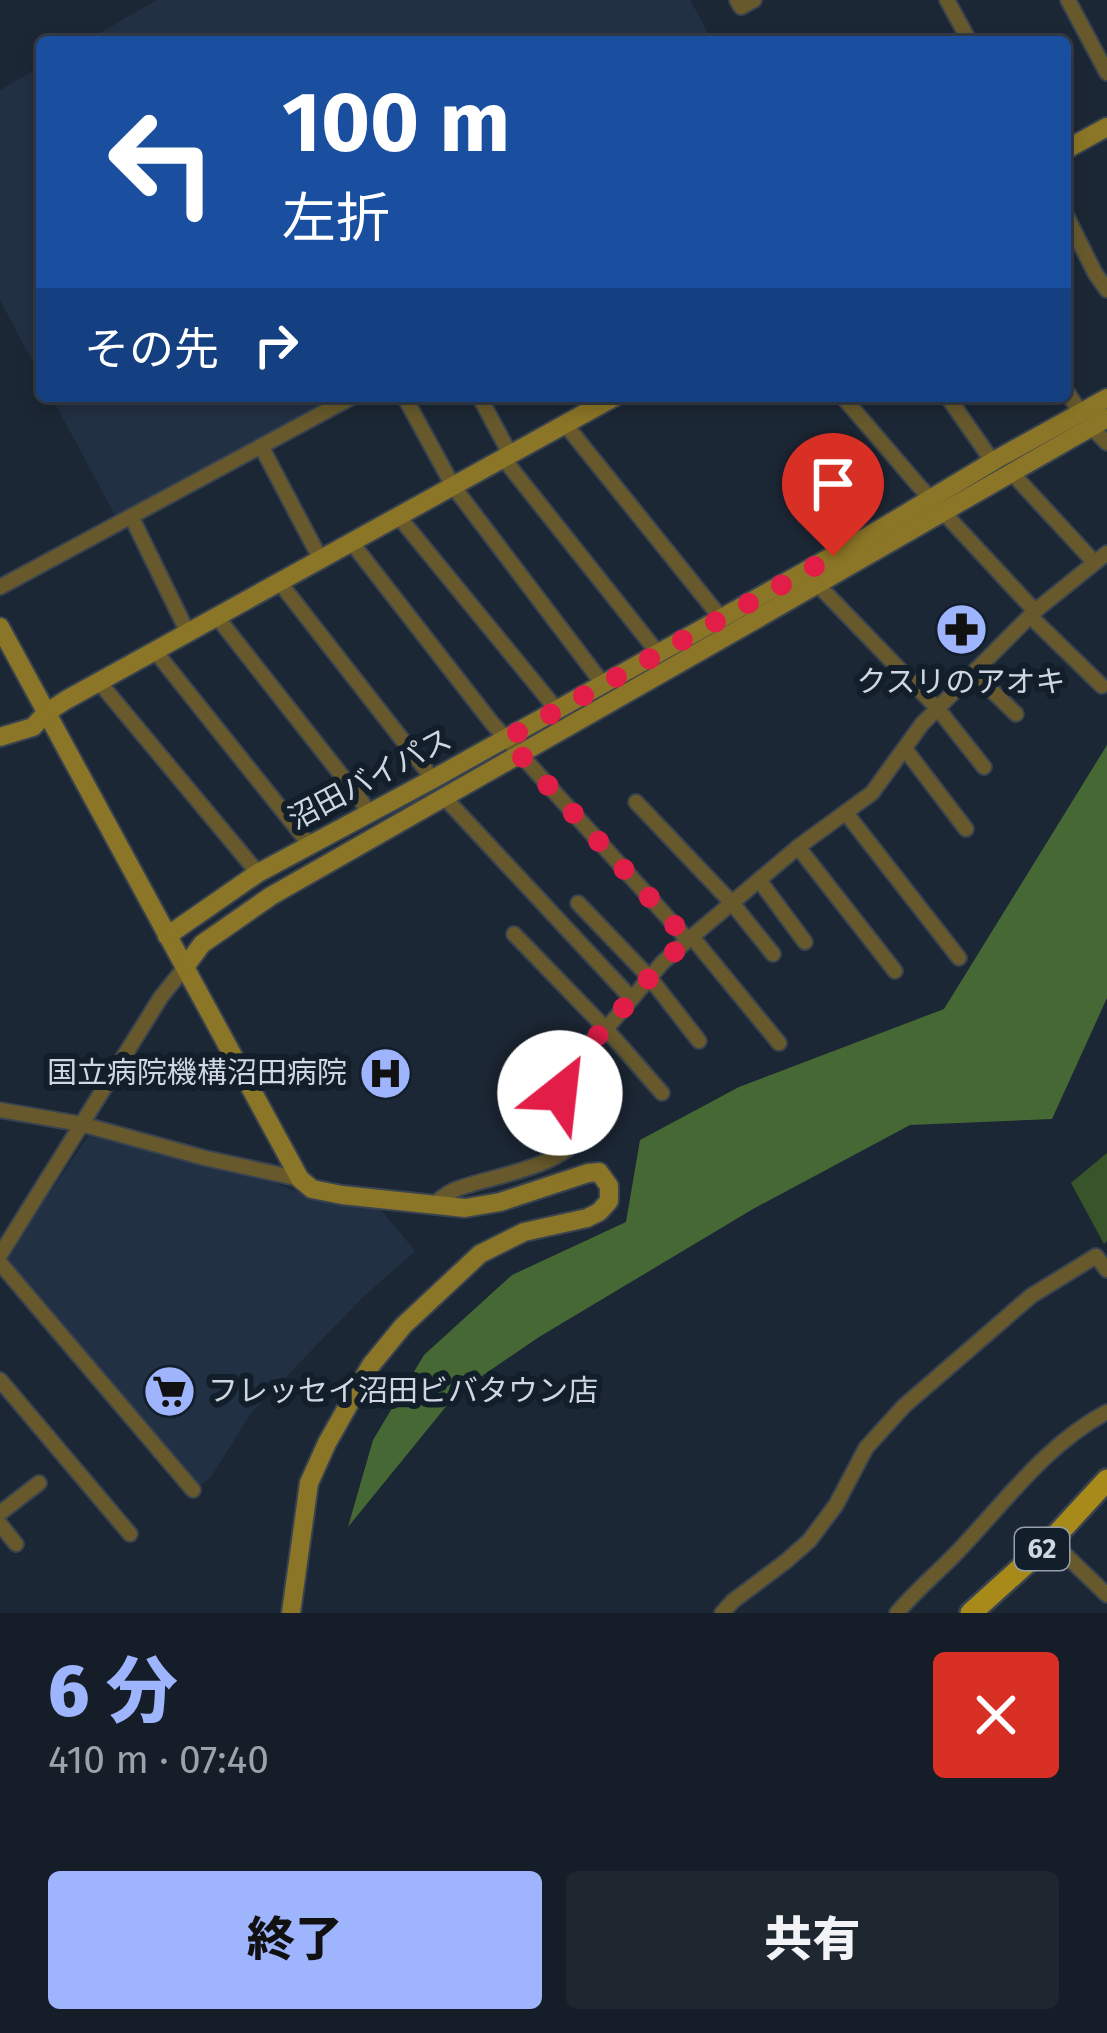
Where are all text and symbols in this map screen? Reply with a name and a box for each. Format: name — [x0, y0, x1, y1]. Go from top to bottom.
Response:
text: 100 m — [282, 72, 510, 173]
icon: left — [84, 84, 240, 240]
text: 左折 — [282, 187, 390, 251]
icon: right — [243, 312, 309, 378]
text: その先 — [84, 323, 219, 377]
pin — [782, 433, 884, 556]
icon: arrive — [800, 451, 866, 517]
pharmacy icon: クスリのアオキ — [933, 602, 989, 658]
place label: クスリのアオキ — [856, 664, 1066, 700]
street label: 沼田バイパス — [282, 721, 458, 837]
position arrow — [497, 1030, 623, 1156]
hospital icon: 国立病院機構沼田病院 — [358, 1045, 414, 1101]
place label: 国立病院機構沼田病院 — [47, 1055, 347, 1091]
supermarket icon: フレッセイ沼田ビバタウン店 — [141, 1363, 197, 1419]
place label: フレッセイ沼田ビバタウン店 — [208, 1373, 598, 1409]
road number: 62 — [1015, 1528, 1069, 1570]
text: 6 分 — [48, 1649, 178, 1735]
button: close — [933, 1652, 1059, 1778]
text: 410 m · 07:40 — [48, 1737, 269, 1783]
button: 終了 — [48, 1871, 542, 2009]
button: 共有 — [566, 1871, 1059, 2009]

